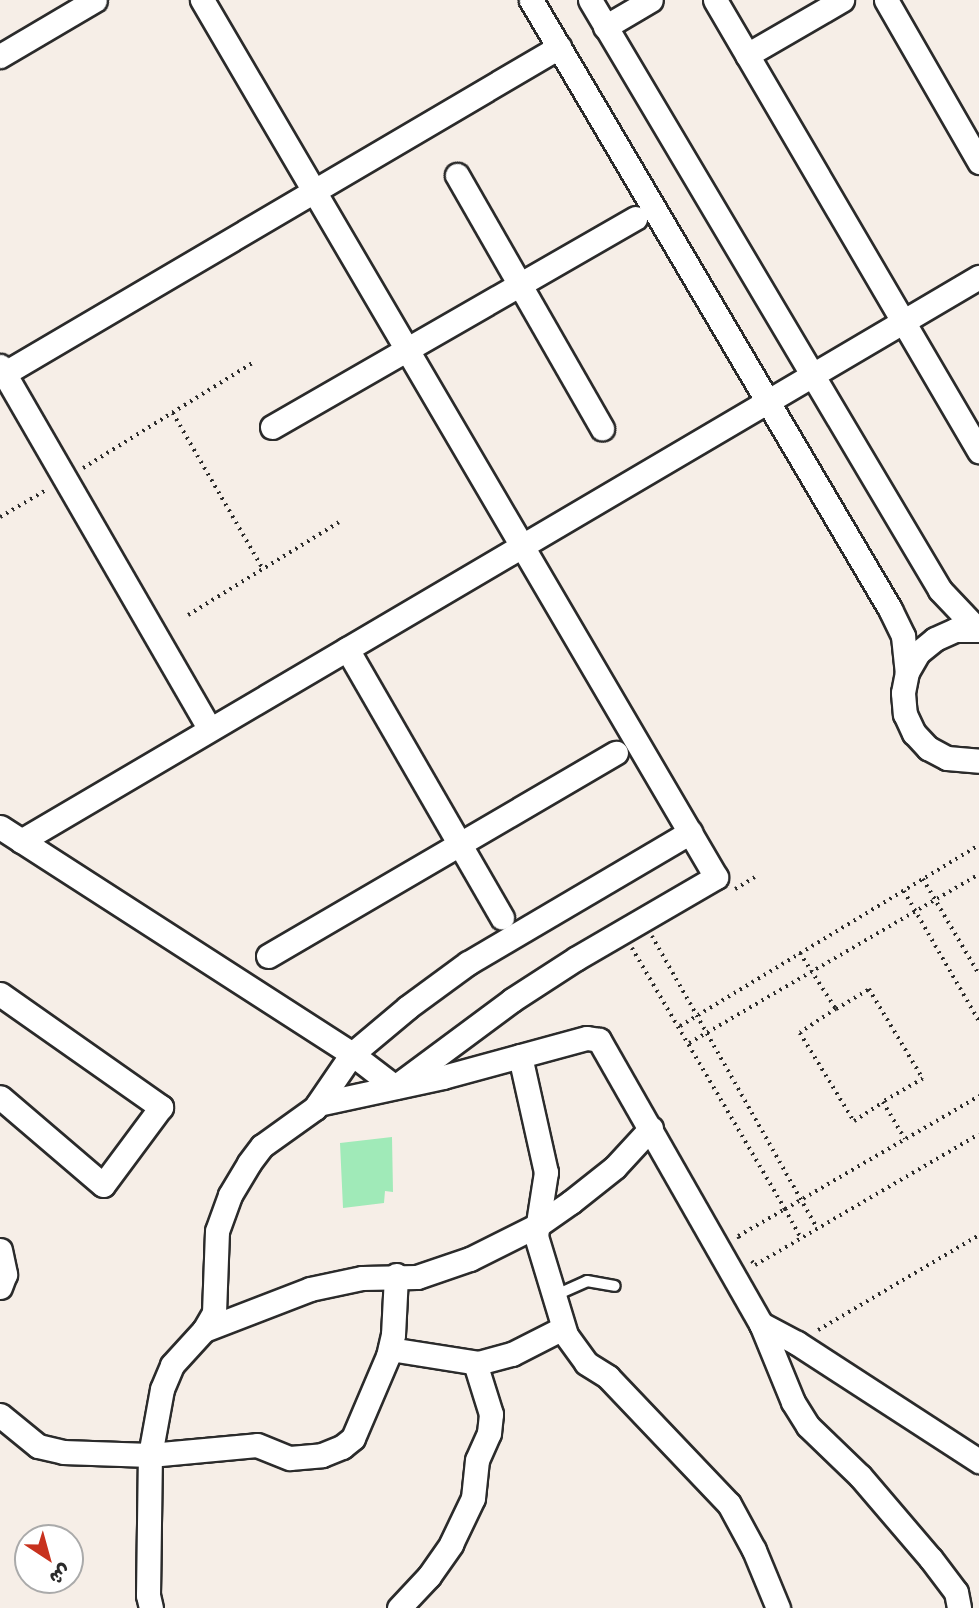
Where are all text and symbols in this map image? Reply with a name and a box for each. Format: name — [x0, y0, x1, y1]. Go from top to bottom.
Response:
north arrow — [14, 1524, 84, 1594]
text: ش — [45, 1559, 76, 1591]

